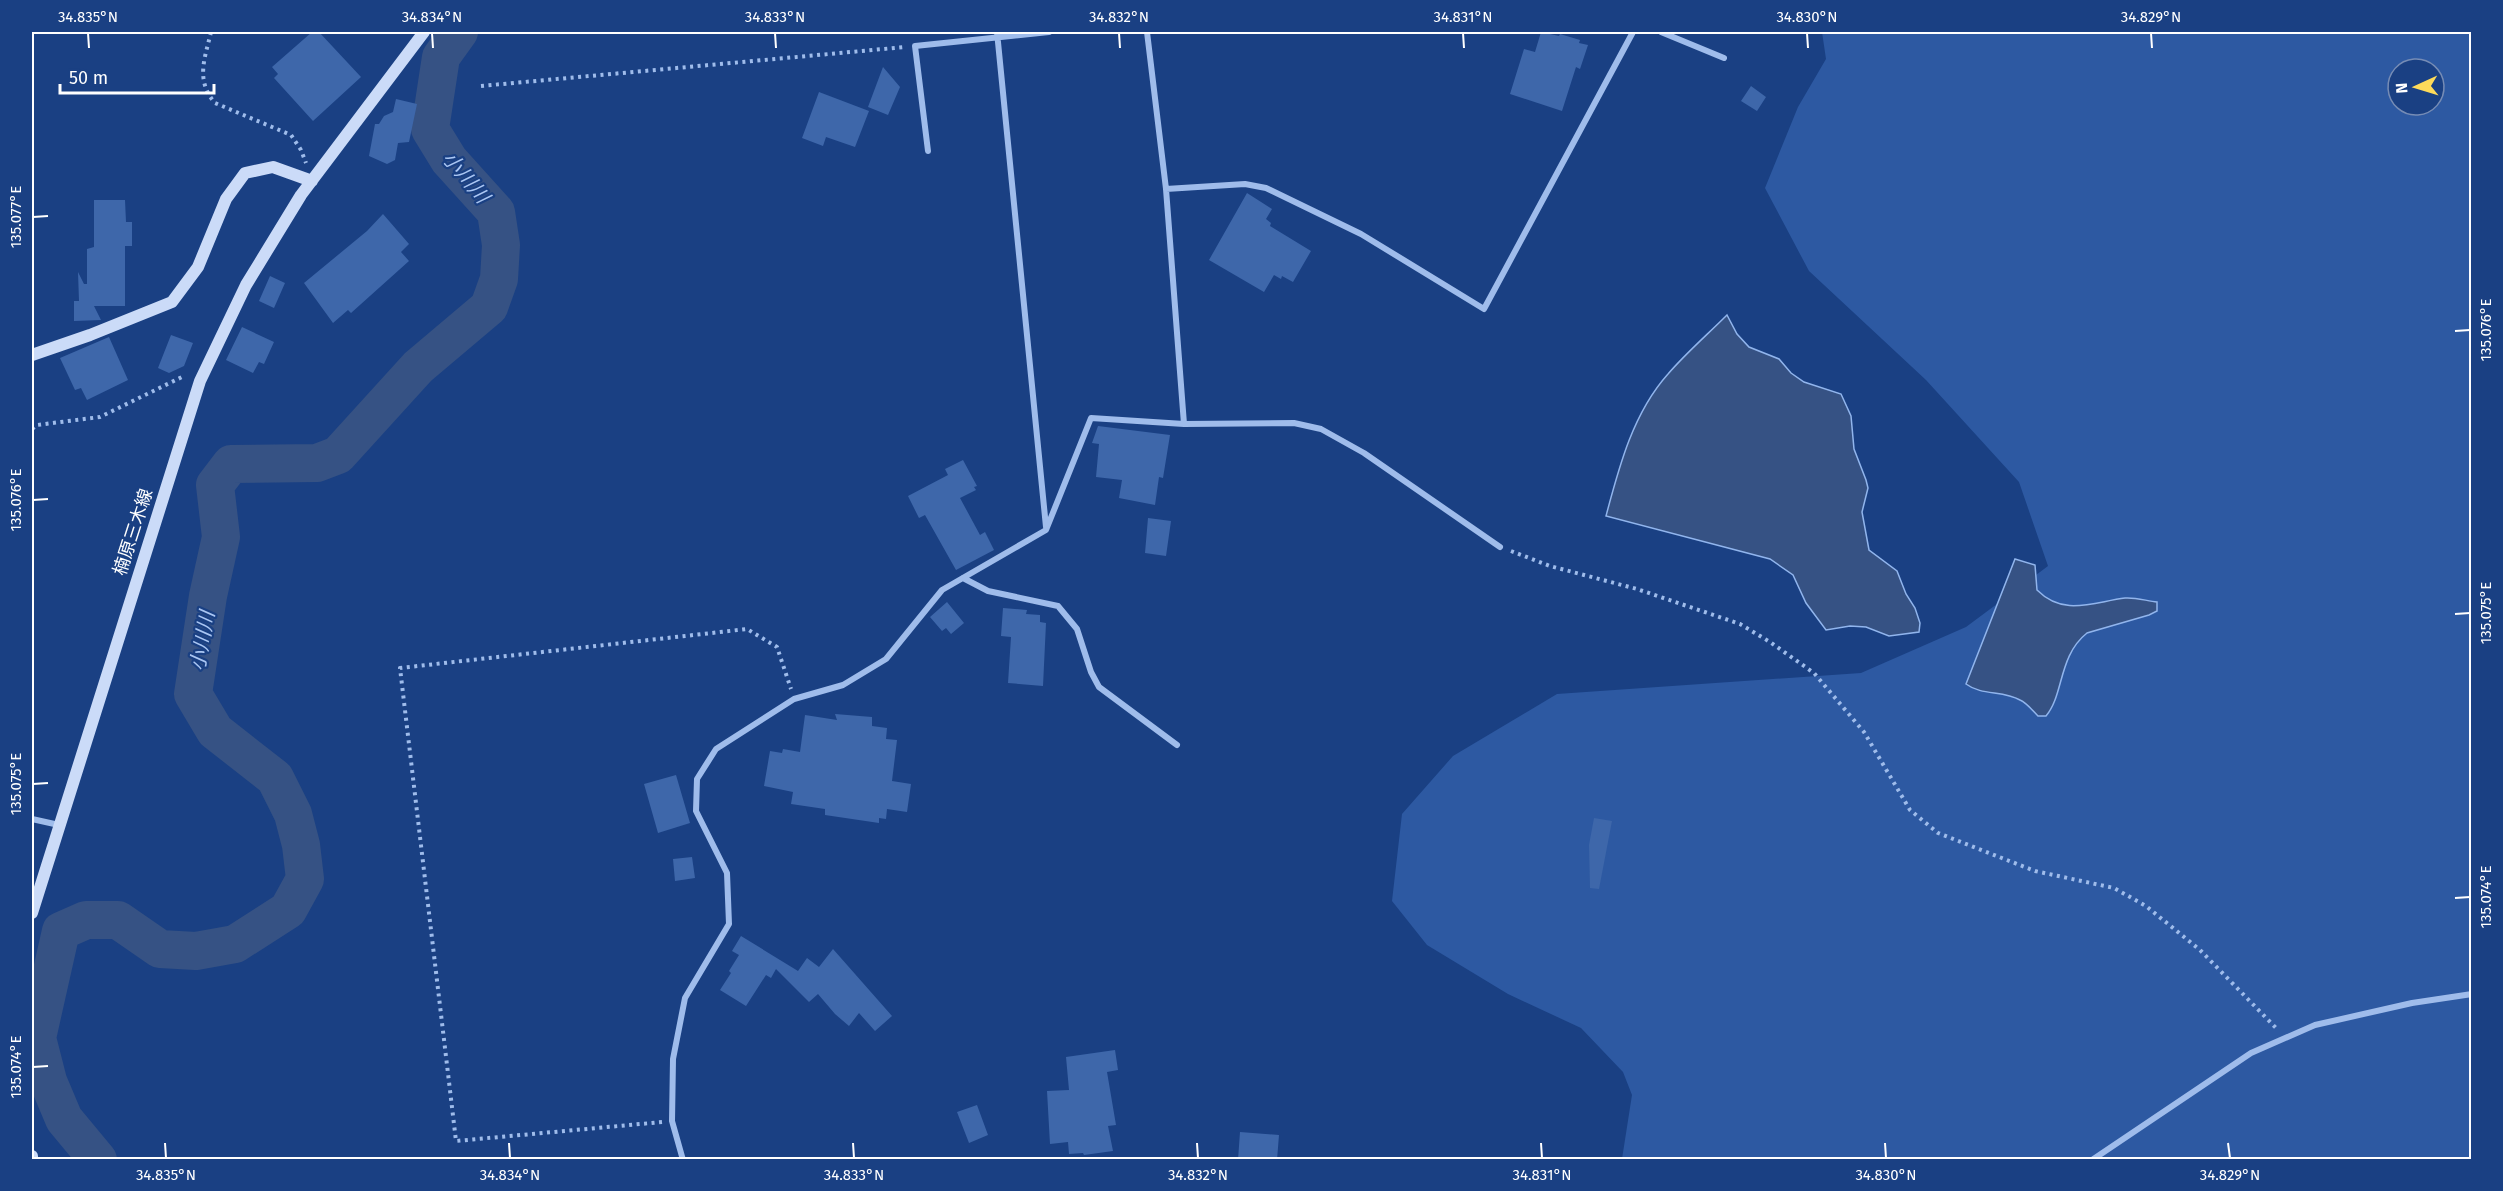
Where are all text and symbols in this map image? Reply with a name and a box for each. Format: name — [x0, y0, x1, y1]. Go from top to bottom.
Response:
text: 34.835°N — [58, 8, 118, 26]
text: 34.834°N — [402, 8, 462, 26]
text: 34.833°N — [745, 8, 805, 26]
text: 34.832°N — [1089, 8, 1149, 26]
text: 34.831°N — [1434, 8, 1492, 26]
text: 34.830°N — [1776, 8, 1838, 26]
text: 34.829°N — [2121, 8, 2181, 26]
scale bar — [60, 57, 214, 95]
north arrow — [2386, 57, 2446, 117]
text: 50 m — [69, 67, 108, 89]
text: N — [2392, 82, 2411, 94]
water label: 小川川 — [438, 146, 496, 209]
text: 135.077°E — [7, 186, 25, 248]
text: 135.076°E — [2477, 298, 2495, 362]
text: 135.076°E — [7, 468, 25, 532]
street label: 楠原三木線 — [109, 486, 157, 578]
text: 135.075°E — [2477, 582, 2495, 644]
water label: 小川川 — [185, 607, 219, 673]
text: 135.075°E — [7, 753, 25, 815]
text: 135.074°E — [2477, 866, 2495, 928]
text: 135.074°E — [7, 1036, 25, 1098]
text: 34.835°N — [136, 1166, 196, 1184]
text: 34.834°N — [480, 1166, 540, 1184]
text: 34.833°N — [824, 1166, 884, 1184]
text: 34.832°N — [1168, 1166, 1228, 1184]
text: 34.831°N — [1513, 1166, 1571, 1184]
text: 34.830°N — [1855, 1166, 1917, 1184]
text: 34.829°N — [2200, 1166, 2260, 1184]

